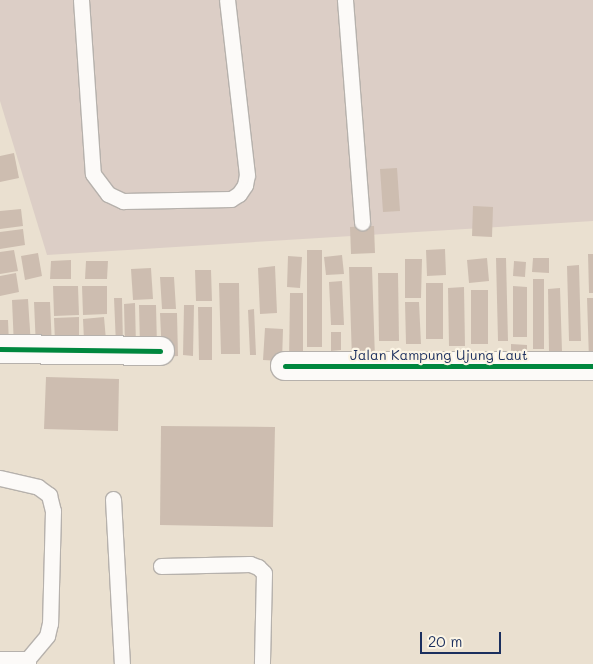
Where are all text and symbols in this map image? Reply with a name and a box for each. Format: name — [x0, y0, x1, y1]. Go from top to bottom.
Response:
street label: Jalan Kampung Ujung Laut — [350, 347, 528, 363]
scale bar — [423, 622, 504, 654]
text: 20 m — [428, 631, 462, 651]

